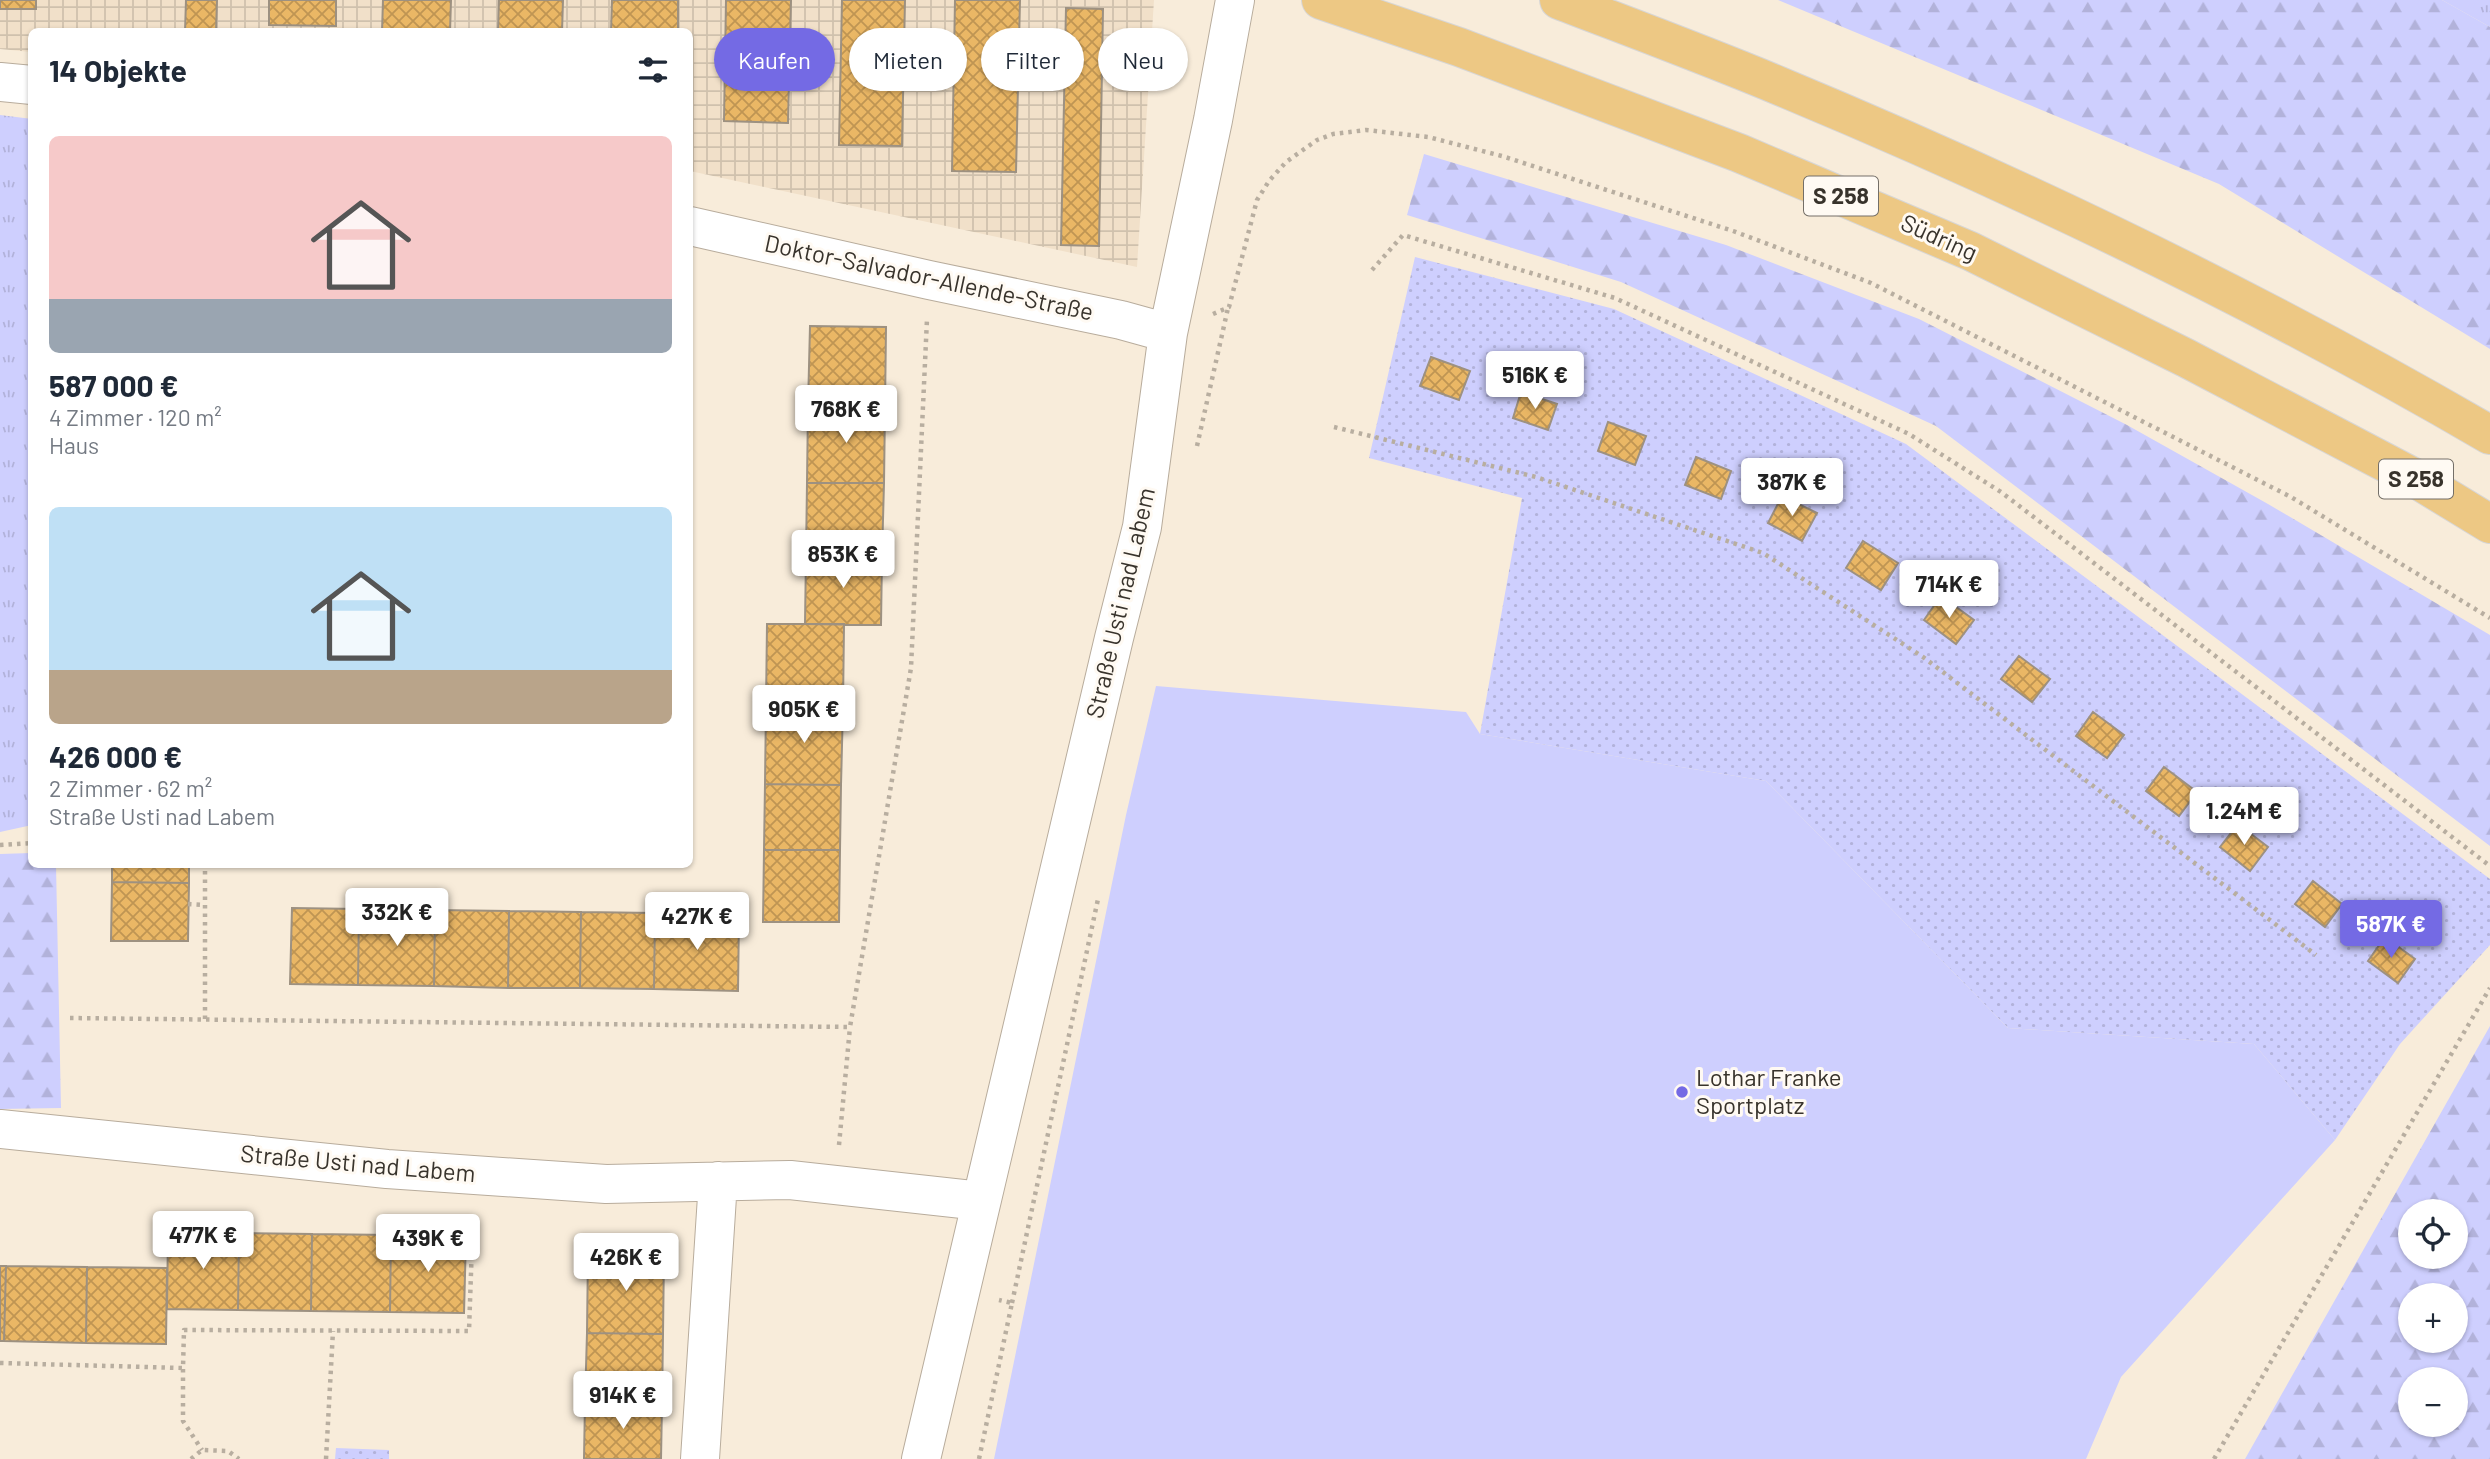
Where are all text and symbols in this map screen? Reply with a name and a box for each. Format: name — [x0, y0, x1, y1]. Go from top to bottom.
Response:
chip: Kaufen — [714, 28, 835, 91]
chip: Mieten — [849, 28, 967, 91]
chip: Filter — [981, 28, 1084, 91]
chip: Neu — [1098, 28, 1188, 91]
icon: filters — [634, 51, 672, 89]
text: 14 Objekte — [49, 52, 187, 88]
road number: S 258 — [1804, 176, 1878, 216]
icon: home — [298, 182, 424, 308]
street label: Südring — [1897, 207, 1982, 266]
street label: Doktor-Salvador-Allende-Straße — [762, 227, 1096, 326]
pin: 516K € — [1478, 352, 1592, 411]
text: 516K € — [1502, 360, 1568, 388]
text: 587 000 € — [49, 367, 179, 403]
pin: 768K € — [789, 386, 903, 445]
text: 768K € — [811, 394, 881, 422]
text: 4 Zimmer · 120 m² — [49, 403, 222, 431]
text: Haus — [49, 431, 99, 459]
pin: 387K € — [1735, 458, 1849, 518]
road number: S 258 — [2379, 460, 2453, 499]
text: 387K € — [1757, 467, 1827, 495]
street label: Straße Usti nad Labem — [1079, 484, 1160, 721]
pin: 853K € — [786, 530, 900, 590]
text: 853K € — [808, 539, 878, 567]
icon: home — [298, 553, 424, 679]
pin: 714K € — [1892, 560, 2006, 620]
text: 714K € — [1915, 569, 1983, 597]
pin: 905K € — [747, 686, 861, 745]
text: 905K € — [768, 694, 840, 722]
text: 426 000 € — [49, 738, 182, 774]
text: 2 Zimmer · 62 m² — [49, 774, 212, 802]
pin: 1.24M € — [2179, 788, 2309, 847]
text: 1.24M € — [2206, 796, 2282, 824]
text: Straße Usti nad Labem — [49, 802, 275, 830]
pin: 332K € — [340, 888, 454, 948]
pin: 427K € — [640, 892, 754, 952]
text: 332K € — [361, 897, 433, 925]
pin: 587K € — [2334, 900, 2448, 960]
text: 427K € — [661, 901, 733, 929]
text: 587K € — [2356, 909, 2426, 937]
place label: Lothar Franke Sportplatz — [1696, 1062, 1842, 1119]
marker: Lothar Franke Sportplatz — [1674, 1084, 1690, 1100]
street label: Straße Usti nad Labem — [239, 1138, 477, 1187]
map controls — [2398, 1199, 2468, 1437]
button: locate — [2398, 1199, 2468, 1269]
pin: 477K € — [146, 1212, 260, 1271]
pin: 439K € — [371, 1214, 485, 1274]
text: 477K € — [169, 1220, 237, 1248]
text: 439K € — [392, 1223, 464, 1251]
pin: 426K € — [569, 1234, 683, 1293]
text: 426K € — [590, 1242, 662, 1270]
button: + — [2398, 1283, 2468, 1353]
button: − — [2398, 1367, 2468, 1437]
pin: 914K € — [566, 1372, 680, 1431]
text: 914K € — [589, 1380, 657, 1408]

